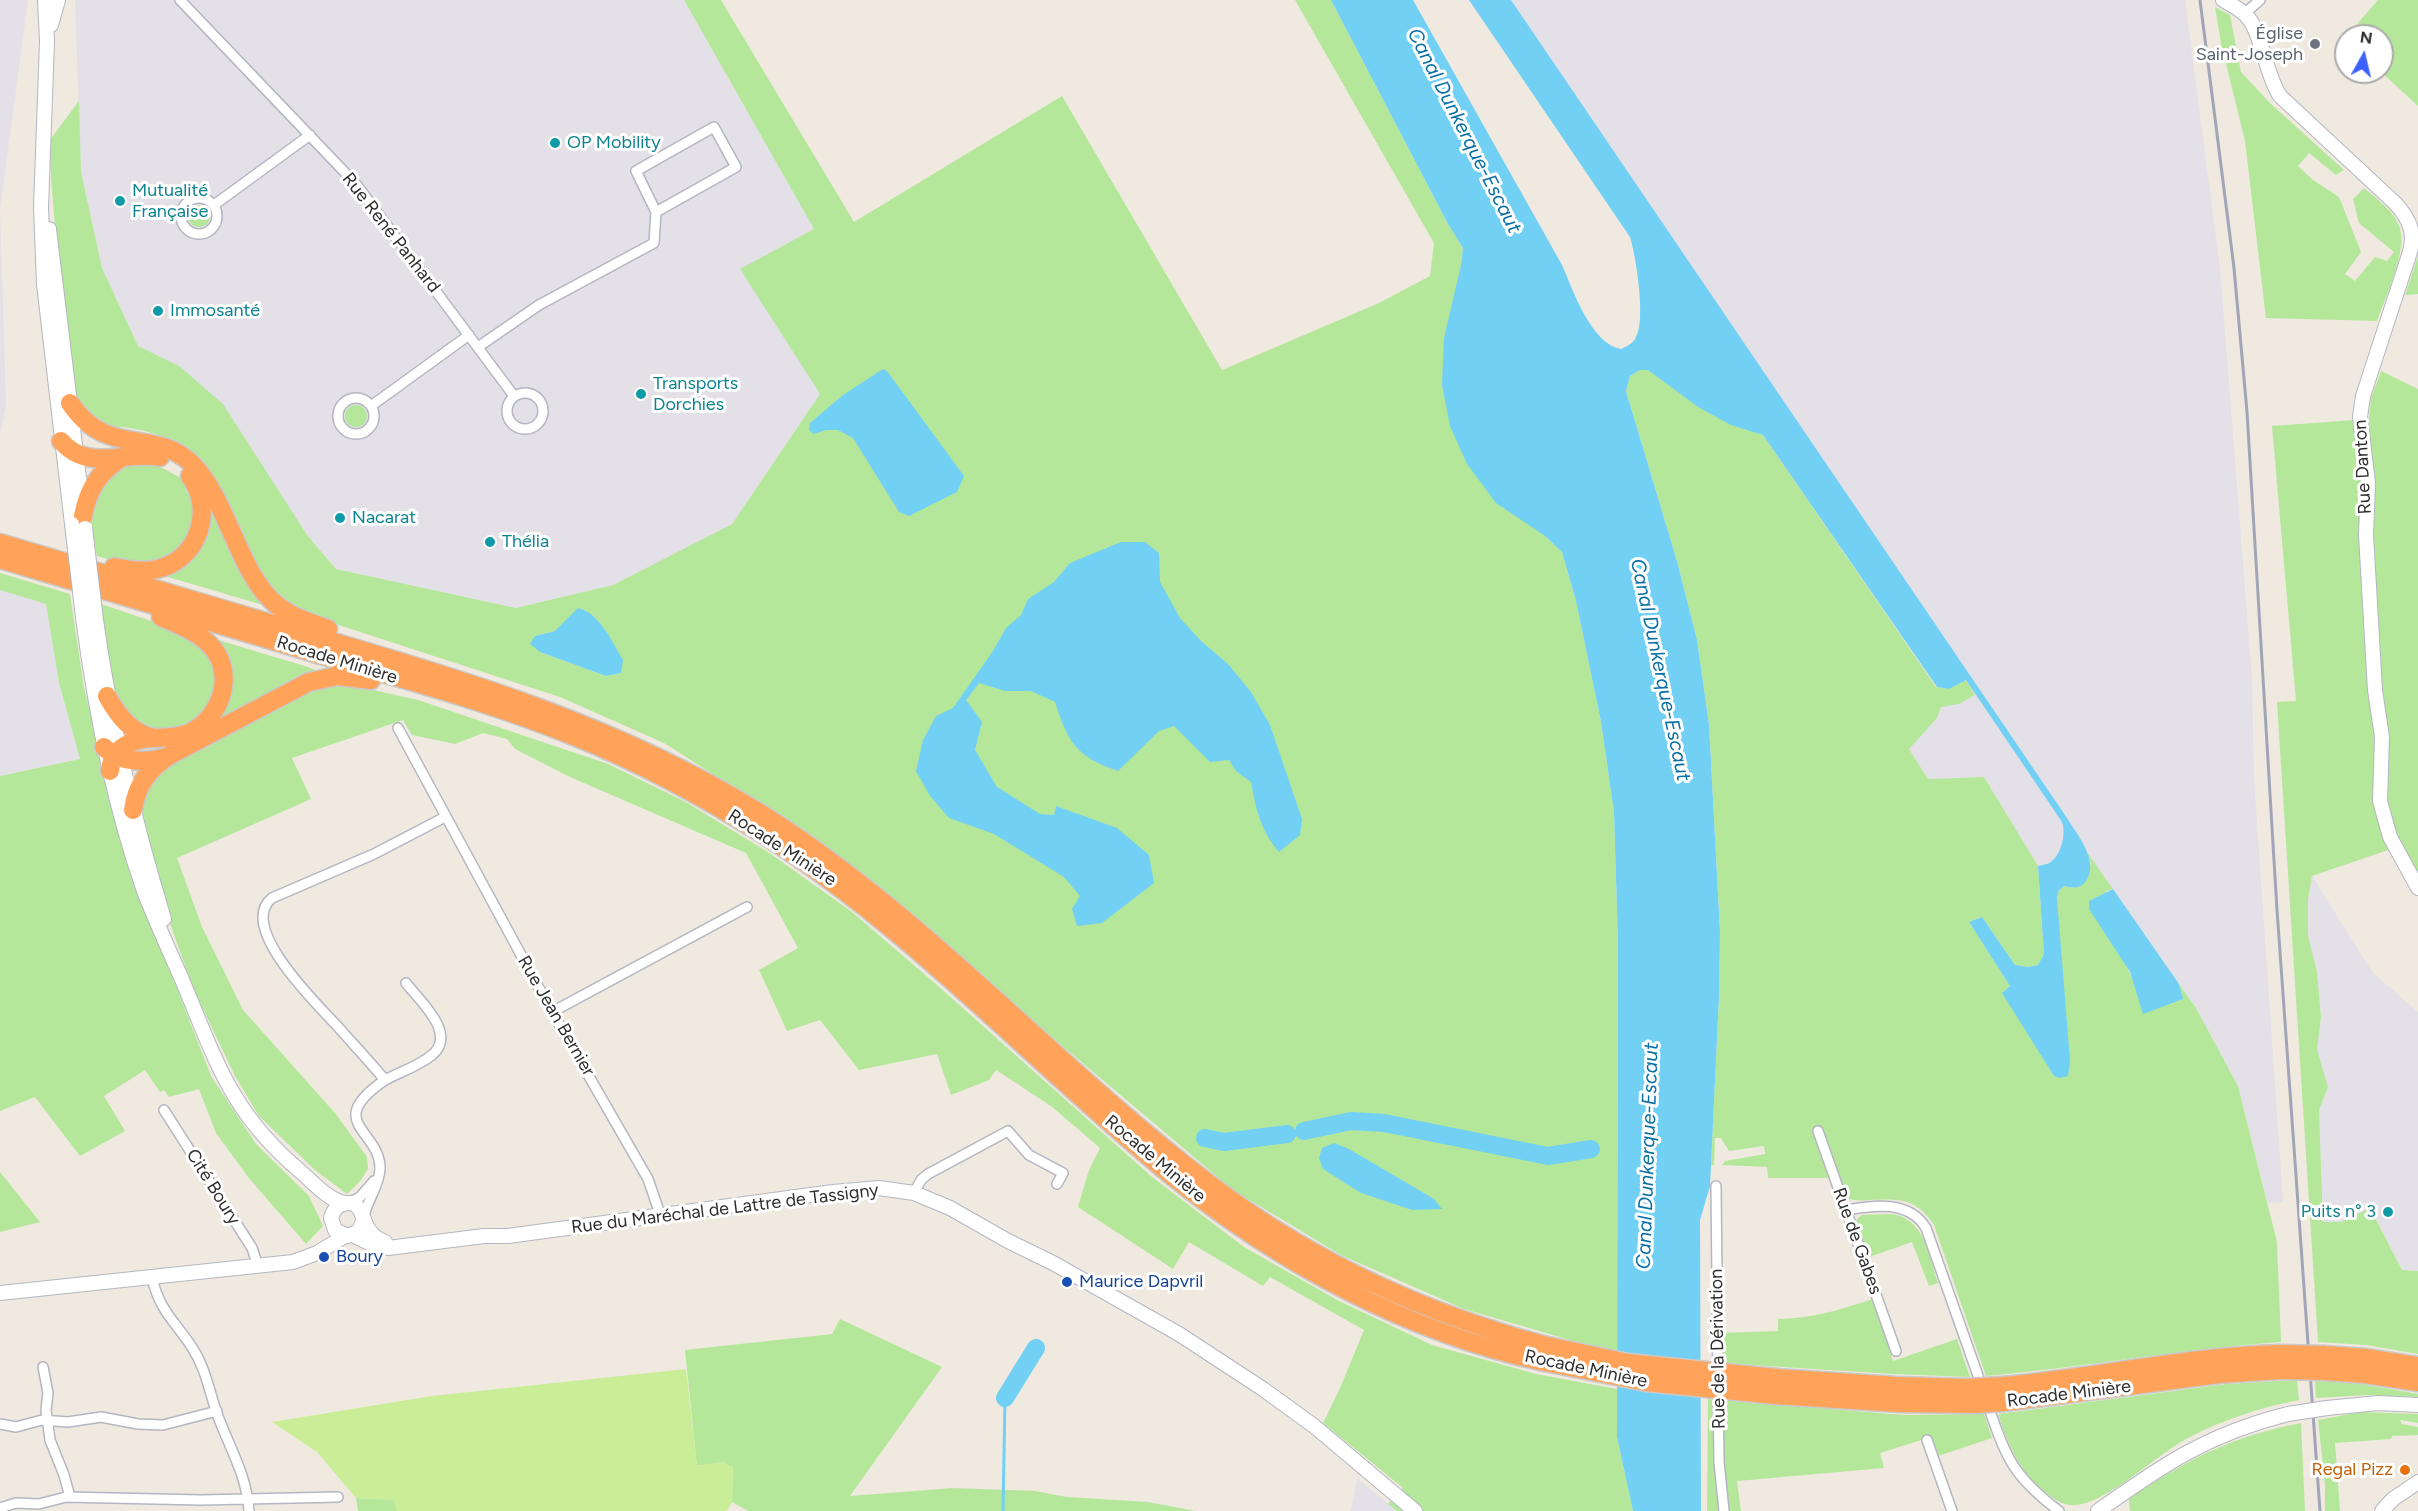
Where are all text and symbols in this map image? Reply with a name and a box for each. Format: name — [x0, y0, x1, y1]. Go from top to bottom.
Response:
place label: Église Saint-Joseph — [2196, 23, 2303, 66]
north arrow — [2334, 24, 2394, 84]
water label: Canal Dunkerque-Escaut — [1402, 25, 1526, 237]
text: N — [2359, 27, 2374, 48]
marker: Église Saint-Joseph — [2308, 37, 2322, 51]
place label: OP Mobility — [567, 132, 661, 154]
marker: OP Mobility — [548, 136, 562, 150]
street label: Rue René Panhard — [337, 169, 445, 297]
place label: Mutualité Française — [132, 180, 208, 222]
marker: Mutualité Française — [113, 194, 127, 208]
place label: Immosanté — [170, 300, 260, 322]
marker: Immosanté — [151, 304, 165, 318]
place label: Transports Dorchies — [653, 373, 738, 416]
marker: Transports Dorchies — [634, 387, 648, 401]
street label: Rue Danton — [2350, 419, 2376, 515]
place label: Nacarat — [352, 507, 416, 529]
marker: Nacarat — [333, 511, 347, 525]
place label: Thélia — [502, 531, 549, 553]
marker: Thélia — [483, 535, 497, 549]
water label: Canal Dunkerque-Escaut — [1625, 557, 1695, 783]
street label: Rocade Minière — [274, 631, 400, 689]
street label: Rocade Minière — [724, 805, 840, 891]
street label: Rue Jean Bernier — [513, 952, 599, 1080]
water label: Canal Dunkerque-Escaut — [1632, 1042, 1664, 1270]
street label: Rocade Minière — [1100, 1111, 1210, 1207]
street label: Cité Boury — [181, 1145, 245, 1229]
street label: Rue du Maréchal de Lattre de Tassigny — [570, 1179, 880, 1239]
street label: Rue de Gabes — [1828, 1185, 1886, 1297]
place label: Puits n° 3 — [2301, 1201, 2376, 1223]
marker: Puits n° 3 — [2381, 1205, 2395, 1219]
place label: Boury — [336, 1246, 383, 1268]
marker: Boury — [317, 1250, 331, 1264]
street label: Rue de la Dérivation — [1706, 1269, 1730, 1429]
place label: Maurice Dapvril — [1079, 1271, 1203, 1293]
marker: Maurice Dapvril — [1060, 1275, 1074, 1289]
street label: Rocade Minière — [1523, 1345, 1649, 1393]
street label: Rocade Minière — [2006, 1376, 2132, 1412]
place label: Regal Pizz — [2311, 1459, 2393, 1481]
marker: Regal Pizz — [2398, 1463, 2412, 1477]

